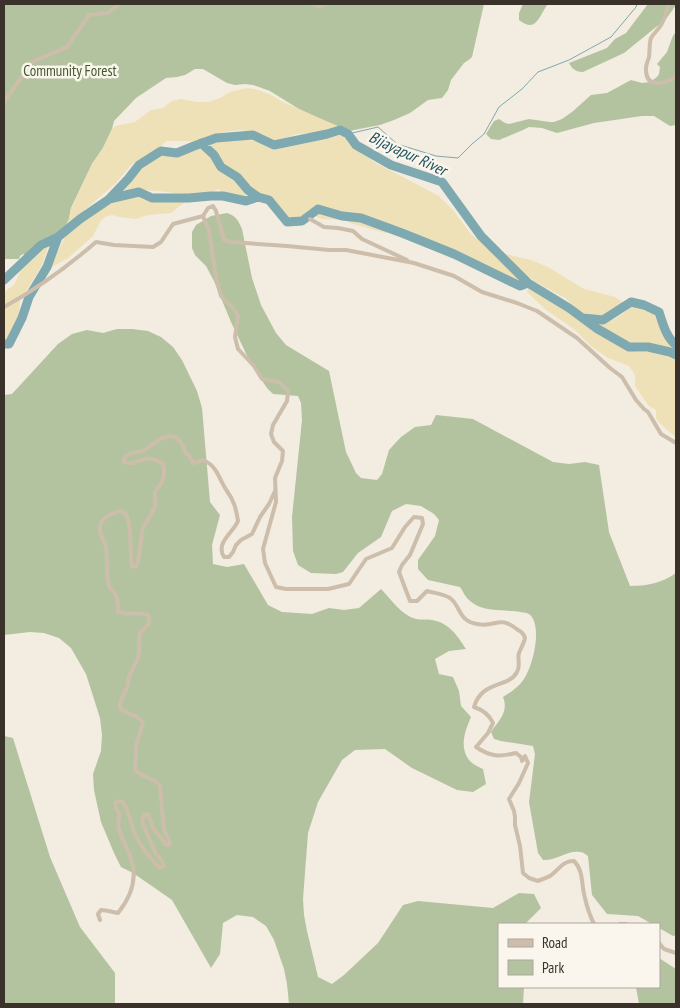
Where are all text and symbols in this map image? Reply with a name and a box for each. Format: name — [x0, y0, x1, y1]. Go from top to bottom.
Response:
park label: Community Forest — [23, 61, 117, 80]
water label: Bijayapur River — [366, 126, 452, 181]
legend — [498, 923, 660, 988]
text: Road — [542, 933, 568, 952]
text: Park — [542, 958, 564, 977]

